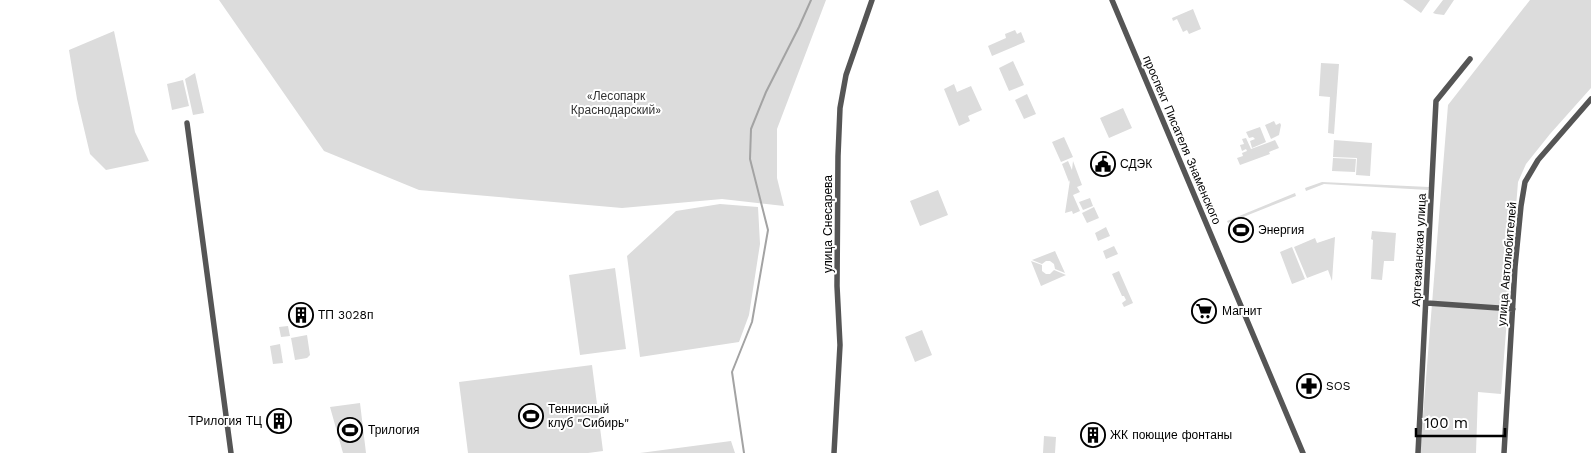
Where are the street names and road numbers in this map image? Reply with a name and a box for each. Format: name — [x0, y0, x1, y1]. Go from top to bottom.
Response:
street label: проспект Писателя Знаменского — [1140, 54, 1224, 227]
street label: улица Снесарева — [821, 175, 835, 273]
street label: Артезианская улица — [1409, 193, 1429, 307]
street label: улица Автолюбителей — [1495, 201, 1519, 327]

